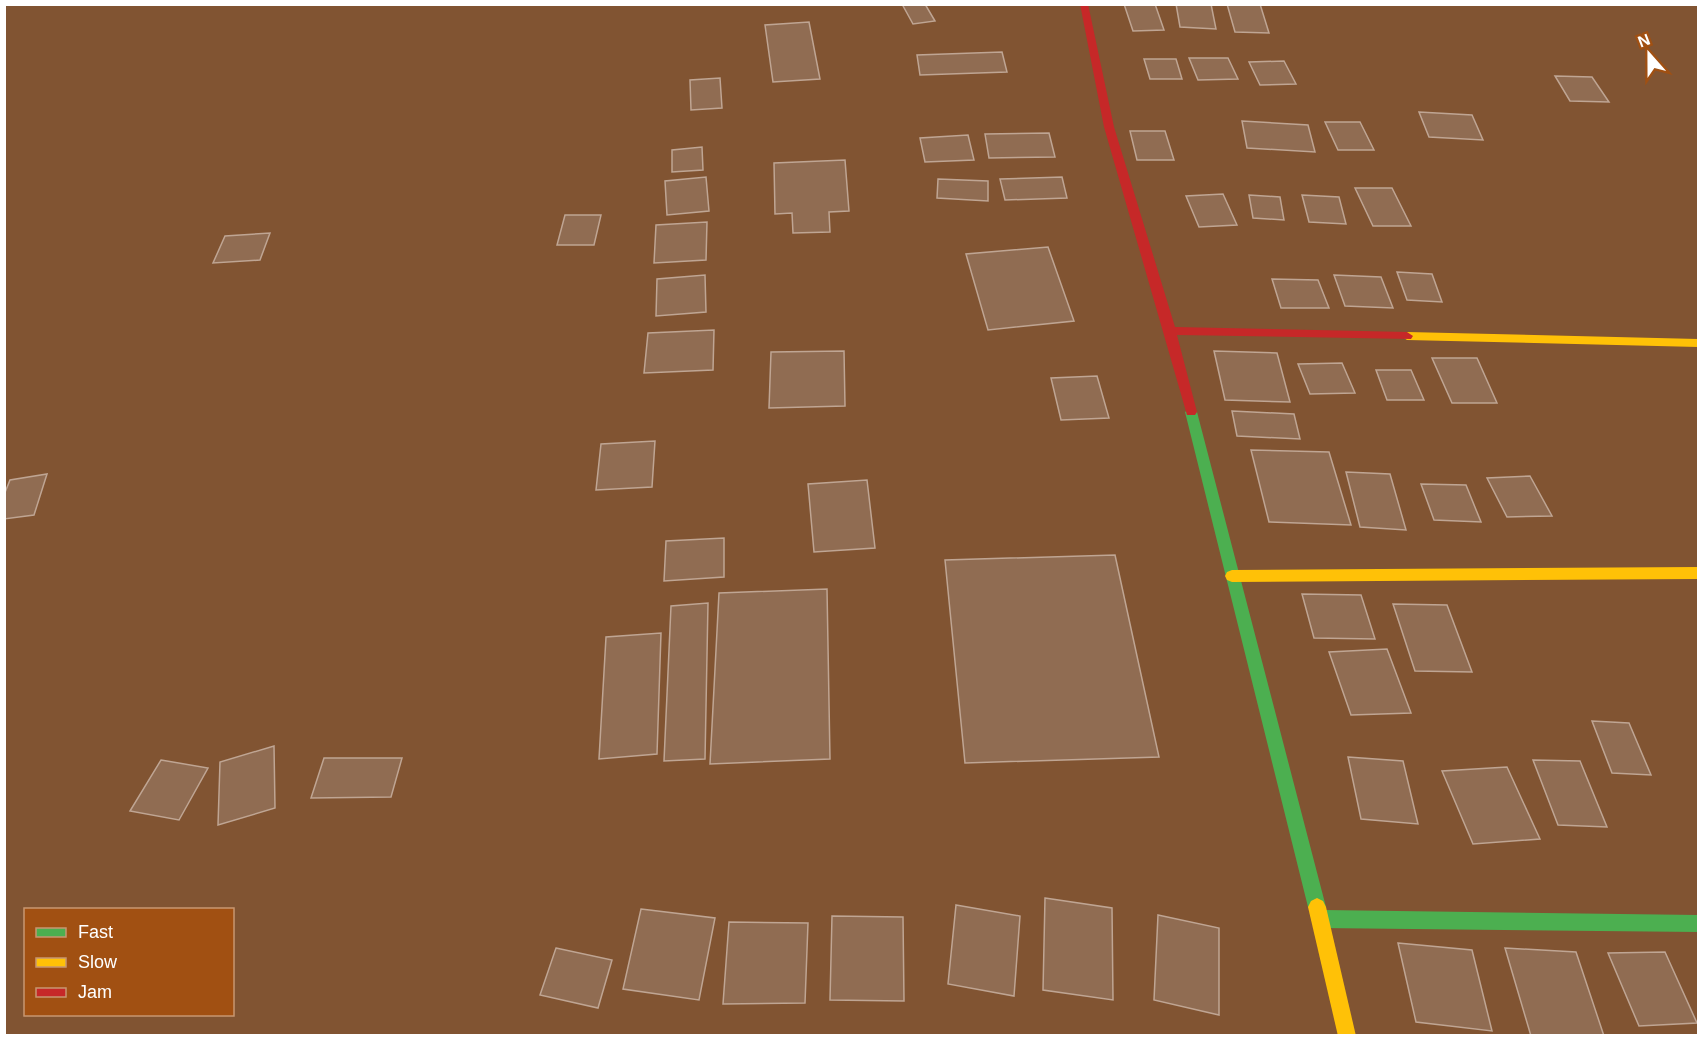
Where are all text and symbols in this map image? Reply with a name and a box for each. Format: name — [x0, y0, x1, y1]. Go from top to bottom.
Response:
north arrow — [1619, 24, 1679, 84]
text: N — [1635, 30, 1652, 50]
legend — [24, 908, 234, 1016]
text: Fast — [78, 922, 113, 942]
text: Slow — [78, 952, 118, 972]
text: Jam — [78, 982, 112, 1002]

